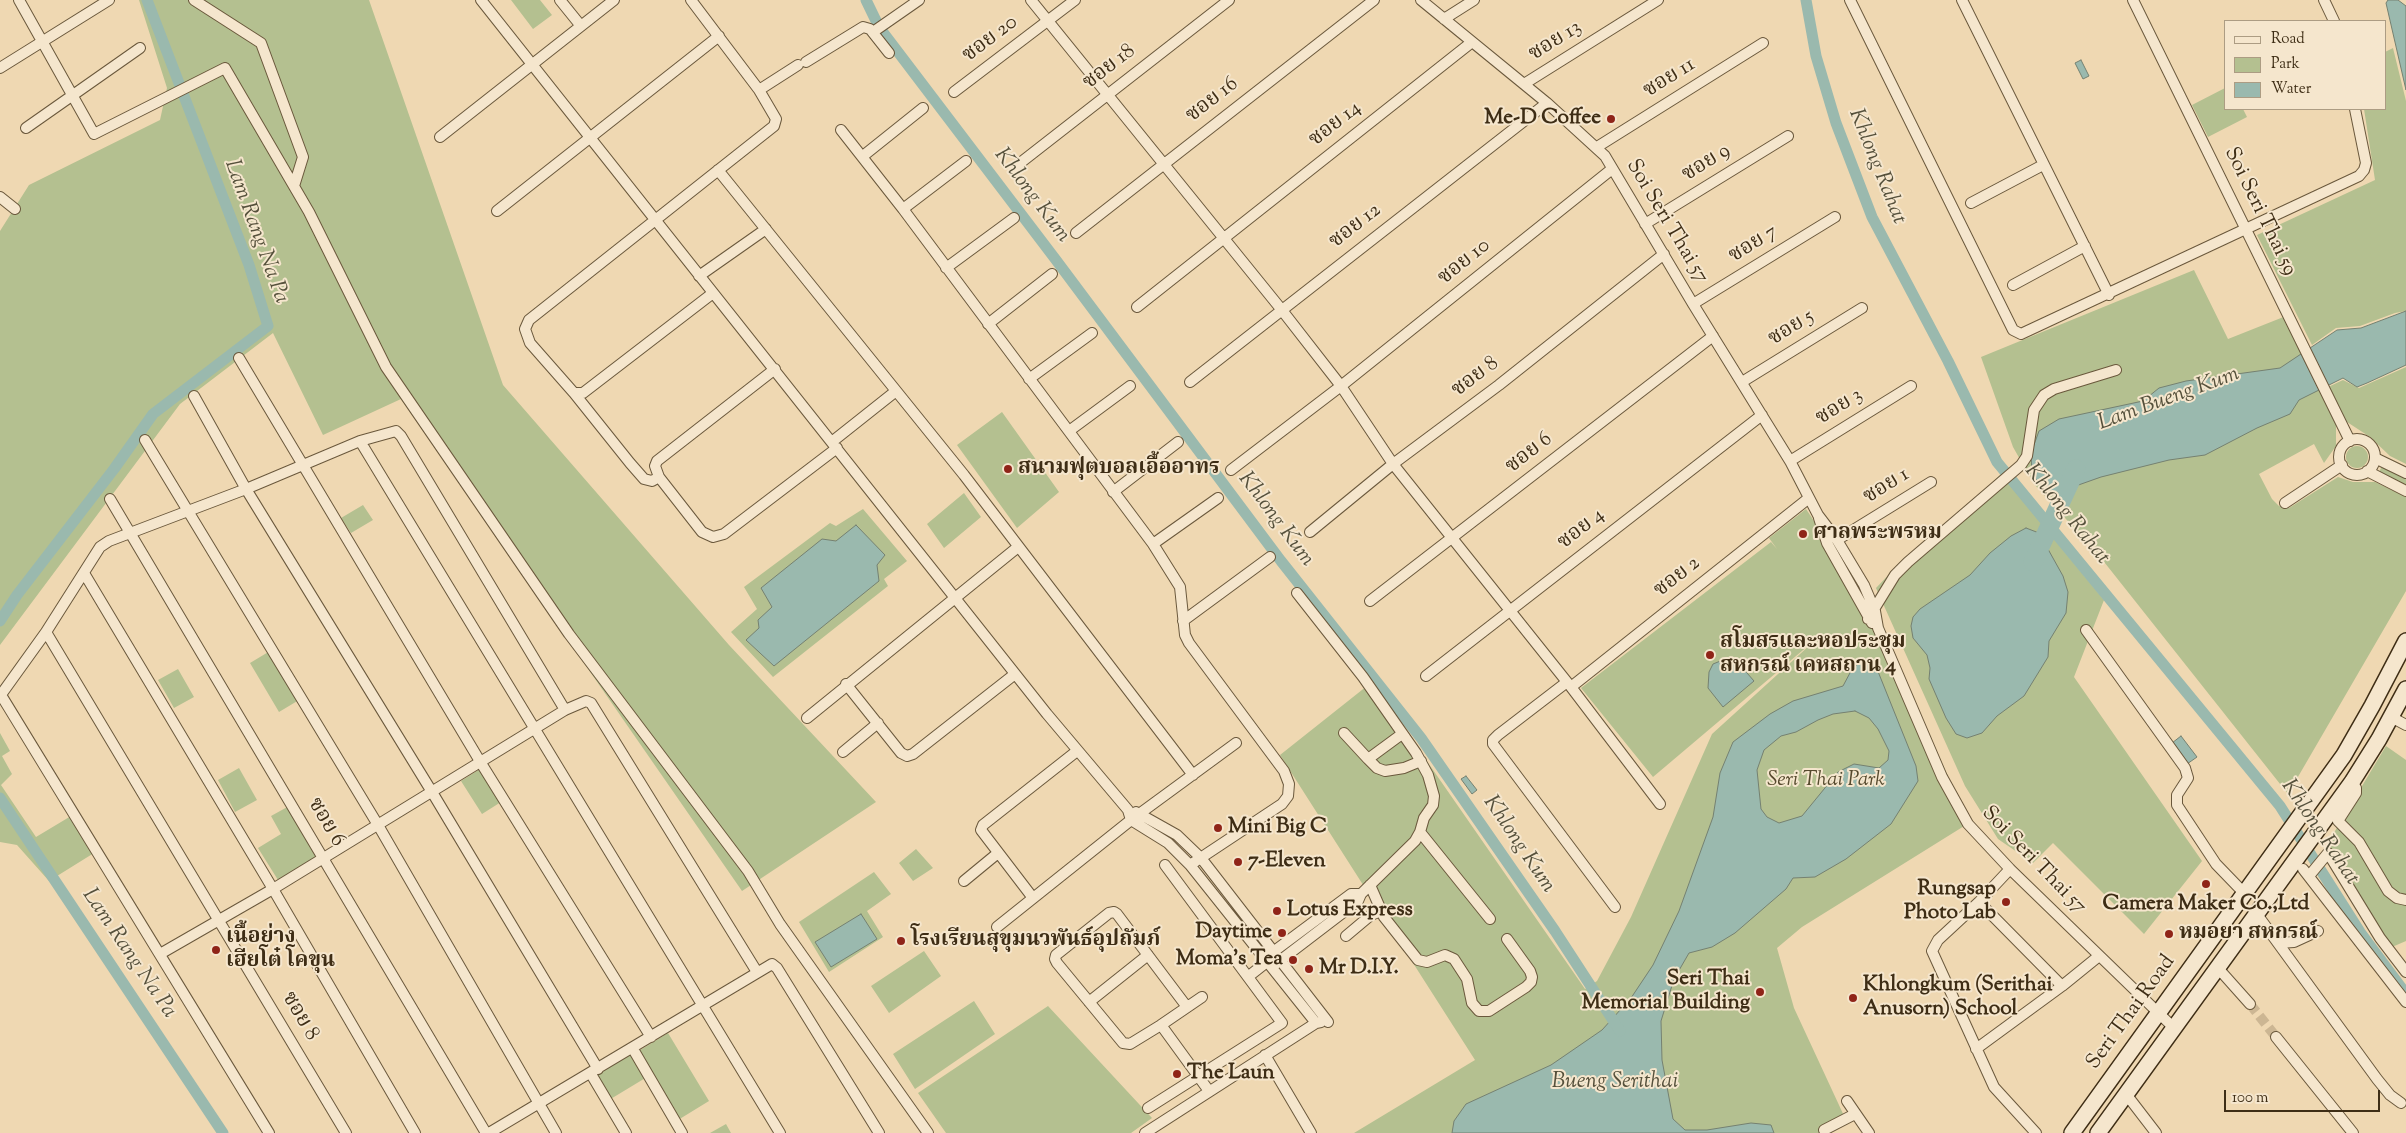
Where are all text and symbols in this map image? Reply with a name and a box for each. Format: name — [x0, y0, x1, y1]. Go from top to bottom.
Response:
street label: ซอย 20 — [958, 11, 1024, 69]
street label: ซอย 13 — [1525, 16, 1587, 68]
legend — [2224, 20, 2386, 110]
text: Road — [2271, 29, 2305, 50]
street label: ซอย 18 — [1079, 40, 1141, 96]
street label: ซอย 11 — [1639, 53, 1701, 105]
text: Park — [2271, 54, 2300, 75]
street label: ซอย 16 — [1182, 73, 1244, 129]
text: Water — [2271, 79, 2311, 100]
street label: ซอย 14 — [1305, 97, 1367, 153]
water label: Khlong Rahat — [1841, 105, 1911, 229]
place label: Me-D Coffee — [1484, 106, 1601, 132]
marker: Me-D Coffee — [1605, 113, 1617, 125]
street label: ซอย 9 — [1678, 139, 1736, 189]
water label: Khlong Kum — [987, 143, 1075, 249]
street label: Soi Seri Thai 59 — [2217, 144, 2301, 280]
water label: Lam Rang Na Pa — [217, 156, 293, 308]
street label: Soi Seri Thai 57 — [1619, 156, 1713, 288]
street label: ซอย 12 — [1325, 199, 1387, 255]
street label: ซอย 7 — [1725, 220, 1783, 270]
street label: ซอย 10 — [1434, 234, 1496, 292]
street label: ซอย 5 — [1764, 305, 1820, 353]
street label: ซอย 8 — [1447, 352, 1505, 404]
water label: Lam Bueng Kum — [2095, 362, 2243, 438]
street label: ซอย 3 — [1812, 384, 1868, 432]
street label: ซอย 6 — [1502, 428, 1558, 480]
place label: สนามฟุตบอลเอื้ออาทร — [1018, 456, 1220, 482]
water label: Khlong Rahat — [2017, 459, 2115, 571]
marker: สนามฟุตบอลเอื้ออาทร — [1002, 463, 1014, 475]
street label: ซอย 1 — [1859, 463, 1915, 511]
water label: Khlong Kum — [1231, 467, 1319, 573]
street label: ซอย 4 — [1554, 504, 1610, 556]
place label: ศาลพระพรหม — [1813, 521, 1942, 547]
marker: ศาลพระพรหม — [1797, 528, 1809, 540]
street label: ซอย 2 — [1650, 552, 1706, 604]
place label: สโมสรและหอประชุม สหกรณ์ เคหสถาน 4 — [1720, 630, 1906, 680]
marker: สโมสรและหอประชุม สหกรณ์ เคหสถาน 4 — [1704, 649, 1716, 661]
park label: Seri Thai Park — [1767, 768, 1885, 794]
water label: Khlong Rahat — [2274, 775, 2364, 891]
water label: Khlong Kum — [1476, 791, 1560, 899]
street label: ซอย 6 — [301, 794, 349, 852]
street label: Soi Seri Thai 57 — [1975, 802, 2091, 920]
place label: Mini Big C — [1228, 815, 1327, 841]
marker: Mini Big C — [1212, 822, 1224, 834]
place label: 7-Eleven — [1248, 849, 1326, 875]
marker: 7-Eleven — [1232, 856, 1244, 868]
place label: Rungsap Photo Lab — [1904, 877, 1996, 927]
marker: Camera Maker Co.,Ltd — [2200, 878, 2212, 890]
water label: Lam Rang Na Pa — [75, 884, 181, 1024]
place label: Camera Maker Co.,Ltd — [2103, 892, 2309, 918]
marker: Rungsap Photo Lab — [2000, 896, 2012, 908]
place label: Lotus Express — [1287, 898, 1413, 924]
marker: Lotus Express — [1271, 905, 1283, 917]
place label: Daytime — [1195, 920, 1272, 946]
place label: หมอยา สหกรณ์ — [2179, 921, 2318, 947]
place label: เนื้อย่าง เฮียโต๋ โคขุน — [226, 925, 335, 975]
marker: Daytime — [1276, 927, 1288, 939]
place label: โรงเรียนสุขุมนวพันธ์อุปถัมภ์ — [911, 928, 1160, 954]
marker: หมอยา สหกรณ์ — [2163, 928, 2175, 940]
marker: โรงเรียนสุขุมนวพันธ์อุปถัมภ์ — [895, 935, 907, 947]
marker: เนื้อย่าง เฮียโต๋ โคขุน — [210, 944, 222, 956]
place label: Moma's Tea — [1176, 947, 1283, 973]
street label: Seri Thai Road — [2082, 951, 2182, 1075]
marker: Moma's Tea — [1287, 954, 1299, 966]
place label: Mr D.I.Y. — [1319, 956, 1399, 982]
marker: Mr D.I.Y. — [1303, 963, 1315, 975]
place label: Seri Thai Memorial Building — [1582, 967, 1750, 1017]
place label: Khlongkum (Serithai Anusorn) School — [1863, 973, 2053, 1023]
marker: Seri Thai Memorial Building — [1754, 986, 1766, 998]
street label: ซอย 8 — [275, 988, 323, 1046]
marker: Khlongkum (Serithai Anusorn) School — [1847, 992, 1859, 1004]
place label: The Laun — [1187, 1061, 1275, 1087]
marker: The Laun — [1171, 1068, 1183, 1080]
water label: Bueng Serithai — [1552, 1070, 1678, 1096]
scale bar — [2226, 1080, 2382, 1112]
text: 100 m — [2232, 1088, 2268, 1109]

